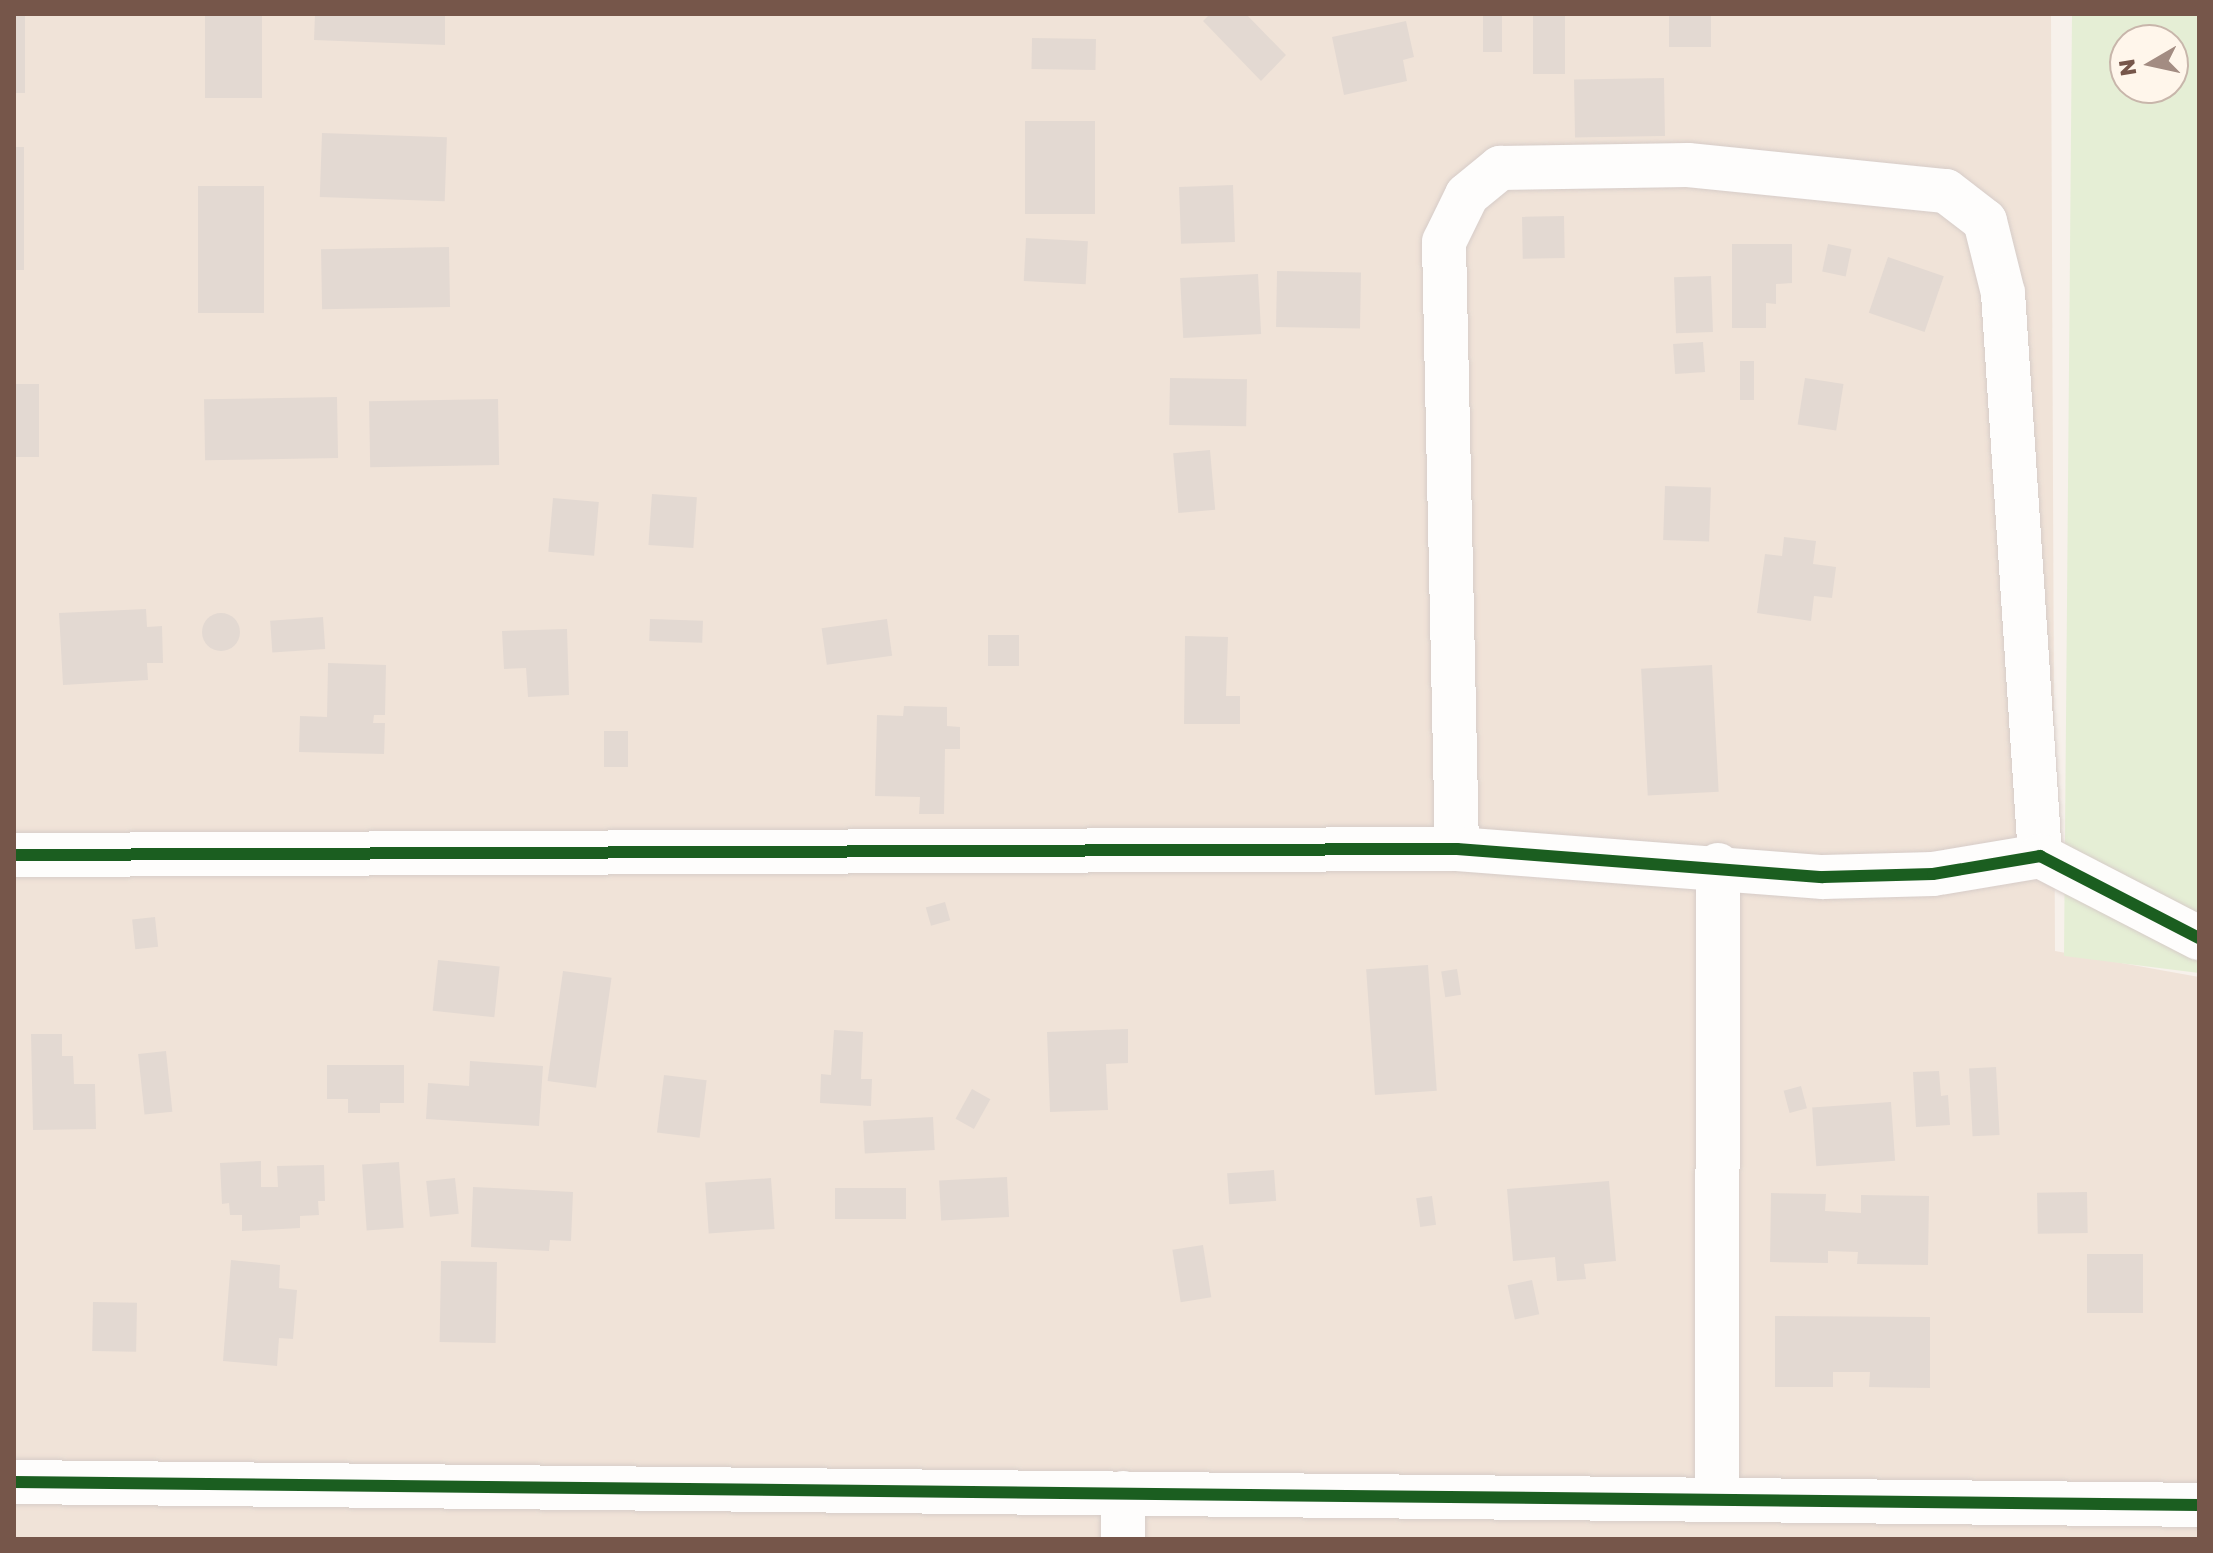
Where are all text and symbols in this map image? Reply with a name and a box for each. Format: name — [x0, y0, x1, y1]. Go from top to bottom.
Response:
north arrow — [2109, 24, 2189, 104]
text: N — [2112, 57, 2141, 78]

